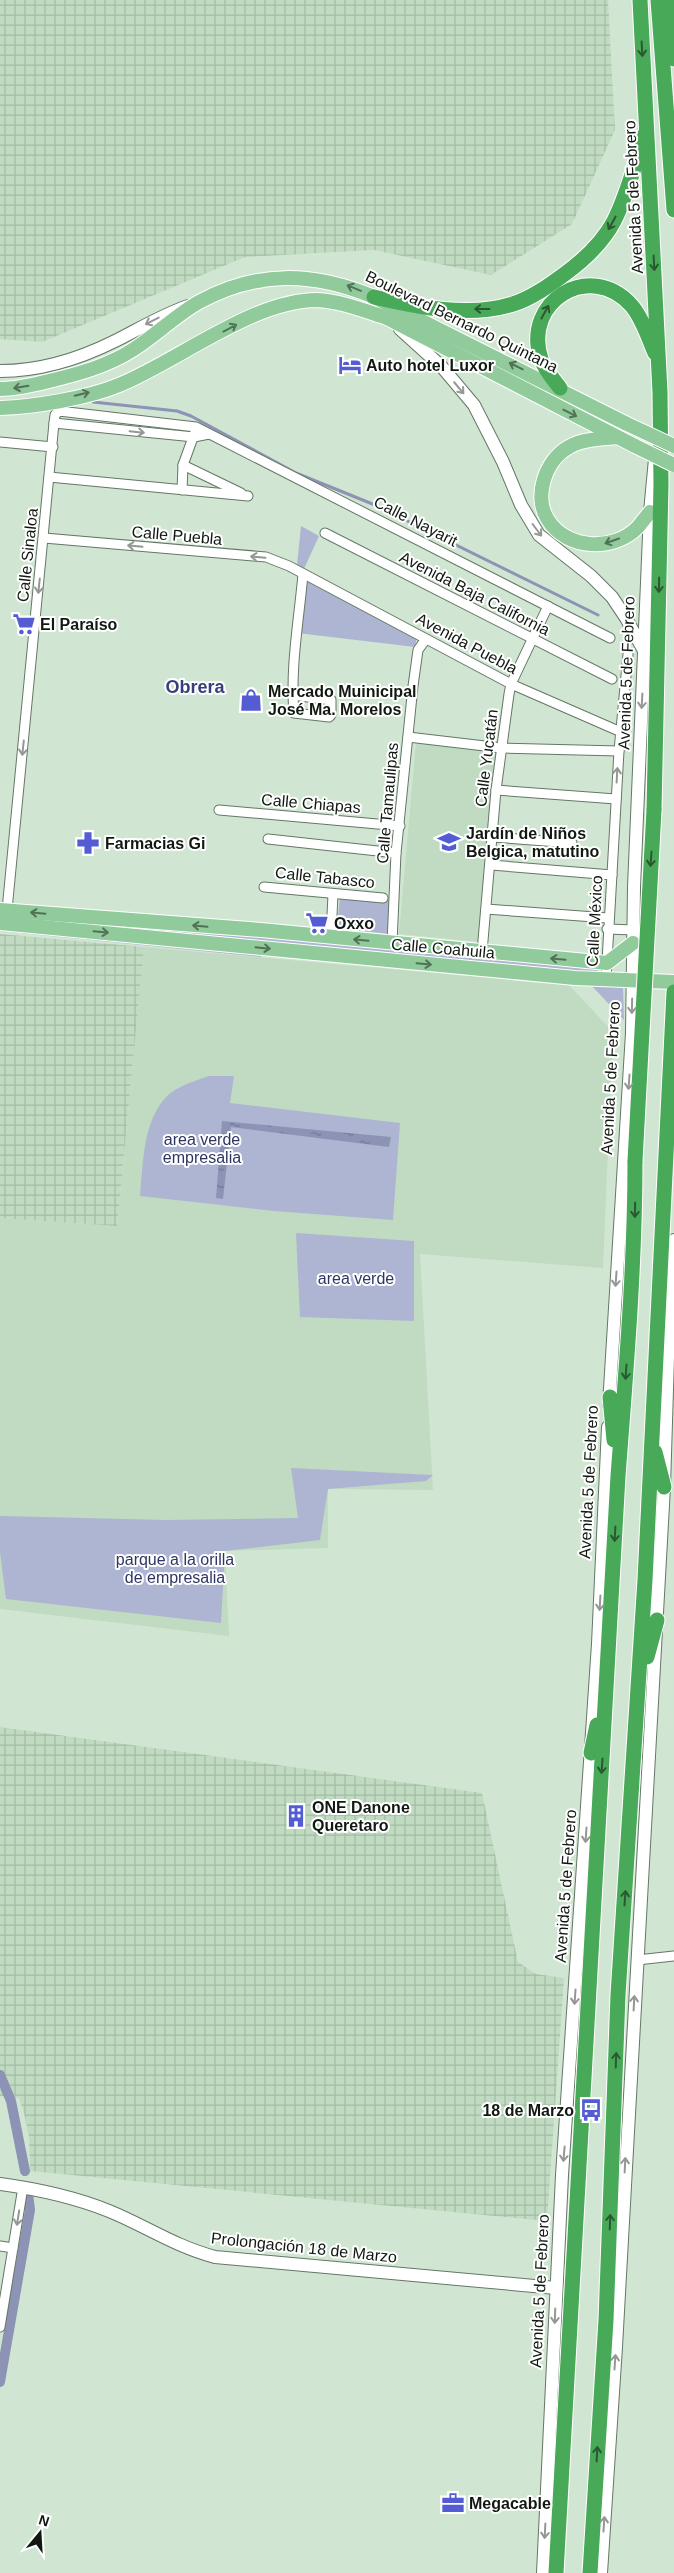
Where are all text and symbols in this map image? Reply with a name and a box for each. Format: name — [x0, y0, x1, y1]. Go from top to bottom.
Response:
one-way arrow — [638, 40, 647, 56]
street label: Avenida 5 de Febrero — [621, 120, 646, 274]
one-way arrow — [607, 216, 617, 231]
one-way arrow — [649, 255, 658, 271]
street label: Boulevard Bernardo Quintana — [363, 267, 561, 376]
one-way arrow — [347, 283, 362, 293]
one-way arrow — [474, 304, 490, 314]
one-way arrow — [541, 305, 551, 319]
one-way arrow — [145, 317, 160, 326]
one-way arrow — [222, 323, 237, 332]
hotel icon: Auto hotel Luxor — [337, 352, 363, 378]
place label: Auto hotel Luxor — [366, 357, 494, 374]
one-way arrow — [509, 361, 524, 370]
one-way arrow — [13, 382, 29, 392]
one-way arrow — [454, 382, 465, 395]
one-way arrow — [74, 389, 90, 399]
one-way arrow — [562, 409, 577, 418]
one-way arrow — [129, 427, 145, 436]
street label: Calle Nayarit — [371, 493, 461, 550]
street label: Calle Sinaloa — [14, 507, 41, 603]
street label: Calle Puebla — [131, 523, 223, 548]
one-way arrow — [532, 523, 542, 537]
one-way arrow — [605, 537, 621, 546]
one-way arrow — [127, 541, 143, 551]
street label: Avenida Baja California — [397, 548, 553, 639]
one-way arrow — [250, 552, 266, 562]
one-way arrow — [654, 577, 664, 593]
one-way arrow — [34, 578, 44, 594]
street label: Avenida 5 de Febrero — [615, 596, 638, 750]
street label: Avenida Puebla — [413, 610, 520, 677]
supermarket icon: El Paraíso — [11, 611, 37, 637]
place label: El Paraíso — [40, 616, 118, 633]
district label: Obrera — [165, 677, 226, 697]
place label: Mercado Muinicipal José Ma. Morelos — [268, 683, 416, 718]
shop icon: Mercado Muinicipal José Ma. Morelos — [238, 687, 264, 713]
one-way arrow — [638, 693, 647, 709]
street label: Calle Yucatán — [472, 708, 501, 808]
one-way arrow — [18, 740, 28, 756]
street label: Calle Tamaulipas — [374, 742, 401, 864]
one-way arrow — [613, 767, 622, 783]
street label: Calle Chiapas — [261, 791, 361, 816]
place label: Jardín de Niños Belgica, matutino — [466, 825, 600, 860]
school or university icon: Jardín de Niños Belgica, matutino — [436, 829, 462, 855]
pharmacy icon: Farmacias Gi — [75, 830, 101, 856]
place label: Farmacias Gi — [105, 835, 206, 852]
one-way arrow — [646, 851, 655, 867]
street label: Calle Tabasco — [274, 864, 376, 891]
street label: Calle México — [584, 875, 605, 967]
one-way arrow — [30, 908, 46, 917]
supermarket icon: Oxxo — [304, 910, 330, 936]
place label: Oxxo — [334, 915, 374, 932]
one-way arrow — [192, 921, 208, 930]
one-way arrow — [93, 927, 109, 937]
one-way arrow — [354, 935, 370, 944]
street label: Calle Coahuila — [390, 935, 496, 962]
one-way arrow — [254, 943, 270, 953]
one-way arrow — [550, 954, 566, 963]
one-way arrow — [416, 959, 432, 968]
one-way arrow — [627, 998, 637, 1014]
street label: Avenida 5 de Febrero — [598, 1001, 623, 1155]
one-way arrow — [624, 1073, 633, 1089]
park label: area verde empresalia — [163, 1131, 241, 1166]
one-way arrow — [630, 1201, 640, 1217]
park label: area verde — [318, 1270, 394, 1287]
one-way arrow — [612, 1270, 621, 1286]
one-way arrow — [622, 1364, 631, 1380]
street label: Avenida 5 de Febrero — [576, 1405, 601, 1559]
one-way arrow — [611, 1526, 620, 1542]
park label: parque a la orilla de empresalia — [116, 1551, 234, 1586]
one-way arrow — [596, 1594, 605, 1610]
one-way arrow — [598, 1758, 607, 1774]
place label: ONE Danone Queretaro — [312, 1799, 410, 1834]
building icon: ONE Danone Queretaro — [283, 1803, 309, 1829]
street label: Avenida 5 de Febrero — [552, 1809, 579, 1963]
one-way arrow — [581, 1826, 590, 1842]
one-way arrow — [620, 1890, 629, 1906]
one-way arrow — [571, 1989, 580, 2005]
one-way arrow — [630, 1995, 639, 2011]
one-way arrow — [611, 2052, 620, 2068]
bus stop icon: 18 de Marzo — [578, 2097, 604, 2123]
place label: 18 de Marzo — [482, 2102, 574, 2119]
one-way arrow — [559, 2145, 569, 2161]
one-way arrow — [620, 2157, 629, 2173]
one-way arrow — [13, 2210, 23, 2226]
street label: Avenida 5 de Febrero — [527, 2214, 552, 2368]
one-way arrow — [605, 2215, 615, 2231]
street label: Prolongación 18 de Marzo — [210, 2229, 398, 2266]
one-way arrow — [550, 2308, 560, 2324]
one-way arrow — [610, 2355, 620, 2371]
one-way arrow — [593, 2447, 602, 2463]
office icon: Megacable — [440, 2490, 466, 2516]
place label: Megacable — [469, 2495, 551, 2512]
north arrow — [15, 2508, 65, 2558]
text: N — [37, 2511, 51, 2530]
one-way arrow — [599, 2517, 609, 2533]
one-way arrow — [541, 2522, 550, 2538]

